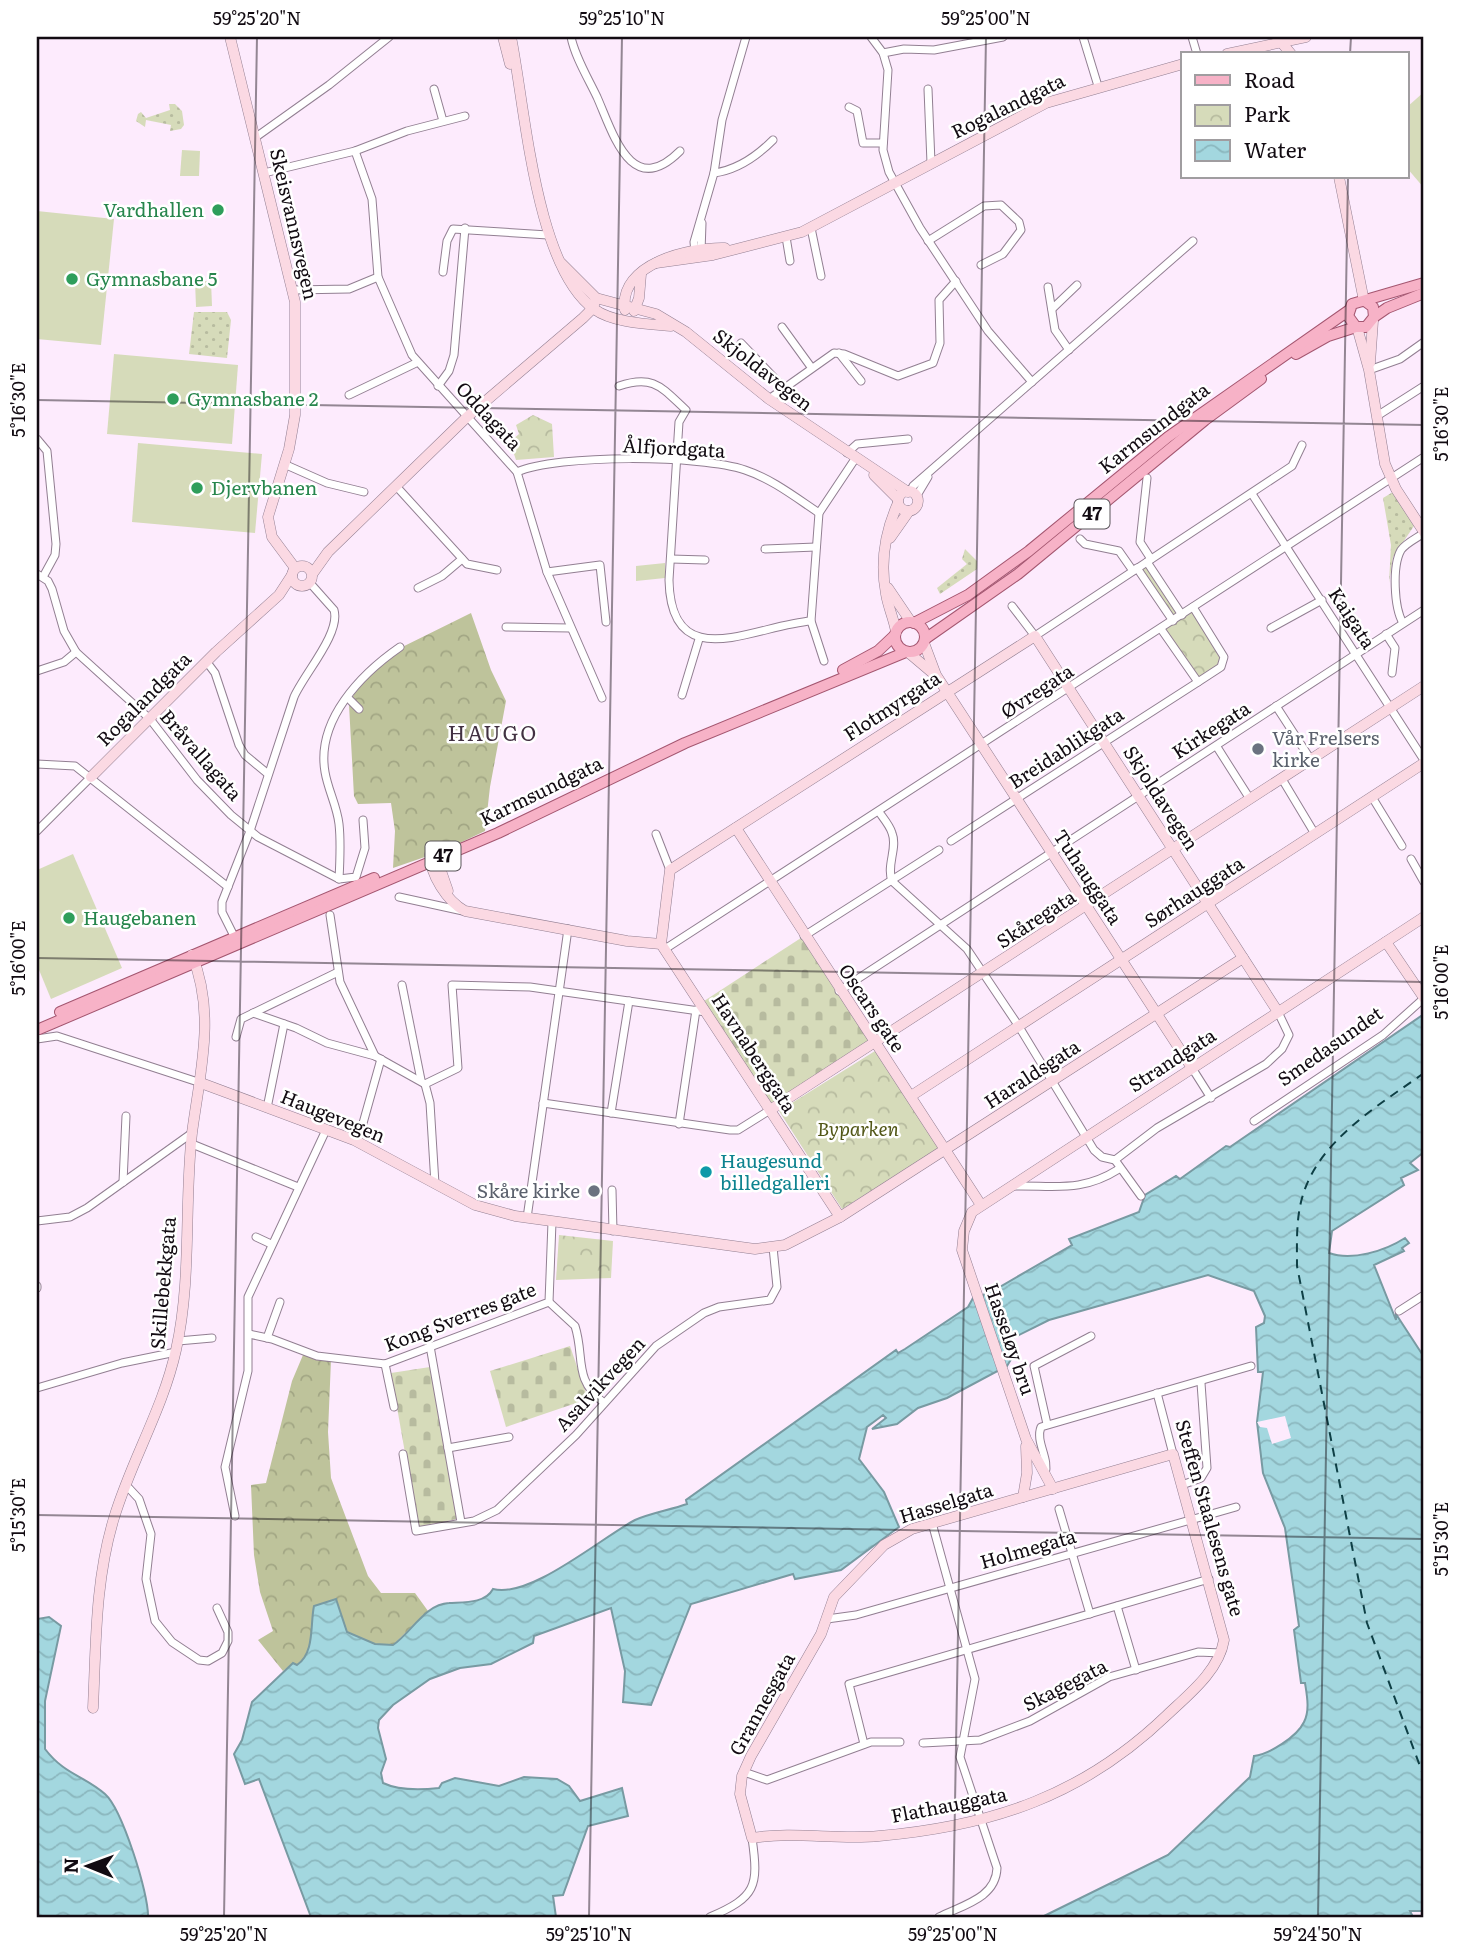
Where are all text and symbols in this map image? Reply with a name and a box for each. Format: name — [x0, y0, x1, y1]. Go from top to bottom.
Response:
text: 59°25'20"N — [213, 4, 301, 31]
text: 59°25'10"N — [579, 4, 665, 31]
text: 59°25'00"N — [941, 4, 1031, 31]
legend — [1181, 52, 1408, 178]
text: Road — [1244, 63, 1295, 94]
street label: Rogalandgata — [946, 65, 1070, 145]
text: Park — [1244, 97, 1290, 128]
text: Water — [1244, 133, 1306, 164]
street label: Skeisvannsvegen — [264, 145, 326, 302]
place label: Vardhallen — [103, 195, 204, 223]
marker: Vardhallen — [210, 202, 226, 218]
place label: Gymnasbane 5 — [86, 264, 218, 292]
marker: Gymnasbane 5 — [64, 271, 80, 287]
street label: Skjoldavegen — [708, 321, 820, 417]
text: 5°16'30"E — [4, 363, 31, 437]
street label: Oddagata — [450, 374, 530, 457]
street label: Karmsundgata — [1092, 375, 1215, 479]
place label: Gymnasbane 2 — [187, 384, 318, 412]
text: 5°16'30"E — [1427, 387, 1454, 461]
marker: Gymnasbane 2 — [165, 391, 181, 407]
street label: Ålfjordgata — [622, 430, 727, 464]
place label: Djervbanen — [211, 473, 317, 501]
marker: Djervbanen — [189, 480, 205, 496]
road number: 47 — [1074, 500, 1110, 528]
street label: Kaigata — [1322, 581, 1384, 654]
street label: Rogalandgata — [90, 644, 197, 752]
street label: Øvregata — [994, 656, 1079, 724]
street label: Flotmyrgata — [837, 663, 946, 747]
street label: Kirkegata — [1166, 693, 1256, 765]
street label: Breidablikgata — [1002, 699, 1129, 795]
street label: Bråvallagata — [154, 703, 250, 807]
district label: HAUGO — [448, 716, 538, 747]
place label: Vår Frelsers kirke — [1272, 723, 1380, 773]
street label: Skjoldavegen — [1117, 739, 1206, 855]
marker: Vår Frelsers kirke — [1250, 741, 1266, 757]
street label: Karmsundgata — [474, 748, 607, 832]
street label: Tuhauggata — [1048, 823, 1131, 930]
road number: 47 — [426, 842, 460, 870]
street label: Sørhauggata — [1138, 848, 1249, 934]
street label: Skåregata — [990, 882, 1081, 954]
place label: Haugebanen — [83, 903, 197, 931]
marker: Haugebanen — [61, 910, 77, 926]
text: 5°16'00"E — [4, 920, 31, 996]
text: 5°16'00"E — [1427, 944, 1454, 1020]
street label: Oscars gate — [833, 958, 913, 1057]
street label: Havnaberggata — [706, 987, 804, 1118]
street label: Smedasundet — [1271, 998, 1388, 1092]
street label: Strandgata — [1122, 1020, 1221, 1098]
street label: Haraldsgata — [978, 1031, 1086, 1115]
street label: Haugevegen — [277, 1081, 390, 1149]
park label: Byparken — [817, 1114, 900, 1142]
place label: Haugesund billedgalleri — [720, 1146, 830, 1196]
marker: Haugesund billedgalleri — [698, 1164, 714, 1180]
place label: Skåre kirke — [477, 1176, 580, 1204]
marker: Skåre kirke — [586, 1183, 602, 1199]
street label: Skillebekkgata — [142, 1215, 182, 1350]
street label: Kong Sverres gate — [380, 1274, 540, 1358]
street label: Hasseløy bru — [979, 1279, 1043, 1398]
street label: Asalvikvegen — [548, 1330, 651, 1437]
street label: Steffen Staalesens gate — [1169, 1416, 1253, 1620]
street label: Hasselgata — [895, 1474, 997, 1530]
text: 5°15'30"E — [4, 1478, 31, 1552]
text: 5°15'30"E — [1427, 1502, 1454, 1576]
street label: Holmegata — [976, 1521, 1080, 1575]
street label: Grannesgata — [721, 1646, 801, 1760]
street label: Skagegata — [1018, 1651, 1112, 1717]
street label: Flathauggata — [888, 1779, 1010, 1829]
north arrow — [52, 1832, 122, 1902]
text: N — [56, 1857, 84, 1874]
text: 59°25'20"N — [180, 1920, 268, 1947]
text: 59°25'10"N — [546, 1920, 632, 1947]
text: 59°25'00"N — [908, 1920, 998, 1947]
text: 59°24'50"N — [1273, 1920, 1363, 1947]

